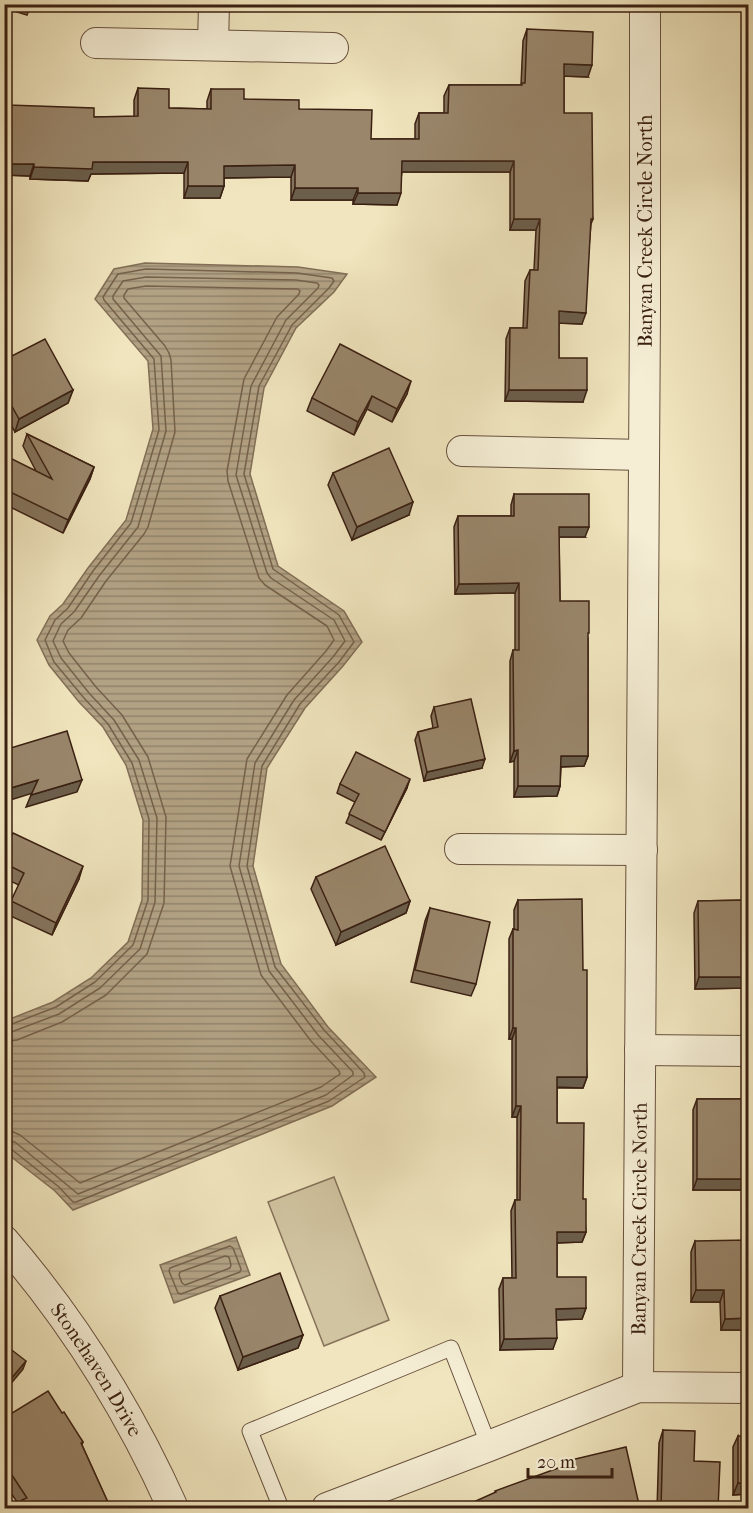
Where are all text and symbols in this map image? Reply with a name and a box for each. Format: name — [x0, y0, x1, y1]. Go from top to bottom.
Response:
street label: Banyan Creek Circle North — [633, 114, 657, 348]
street label: Banyan Creek Circle North — [627, 1102, 651, 1336]
street label: Stonehaven Drive — [46, 1299, 147, 1441]
scale bar — [528, 1441, 612, 1479]
text: 20 m — [537, 1452, 575, 1473]

